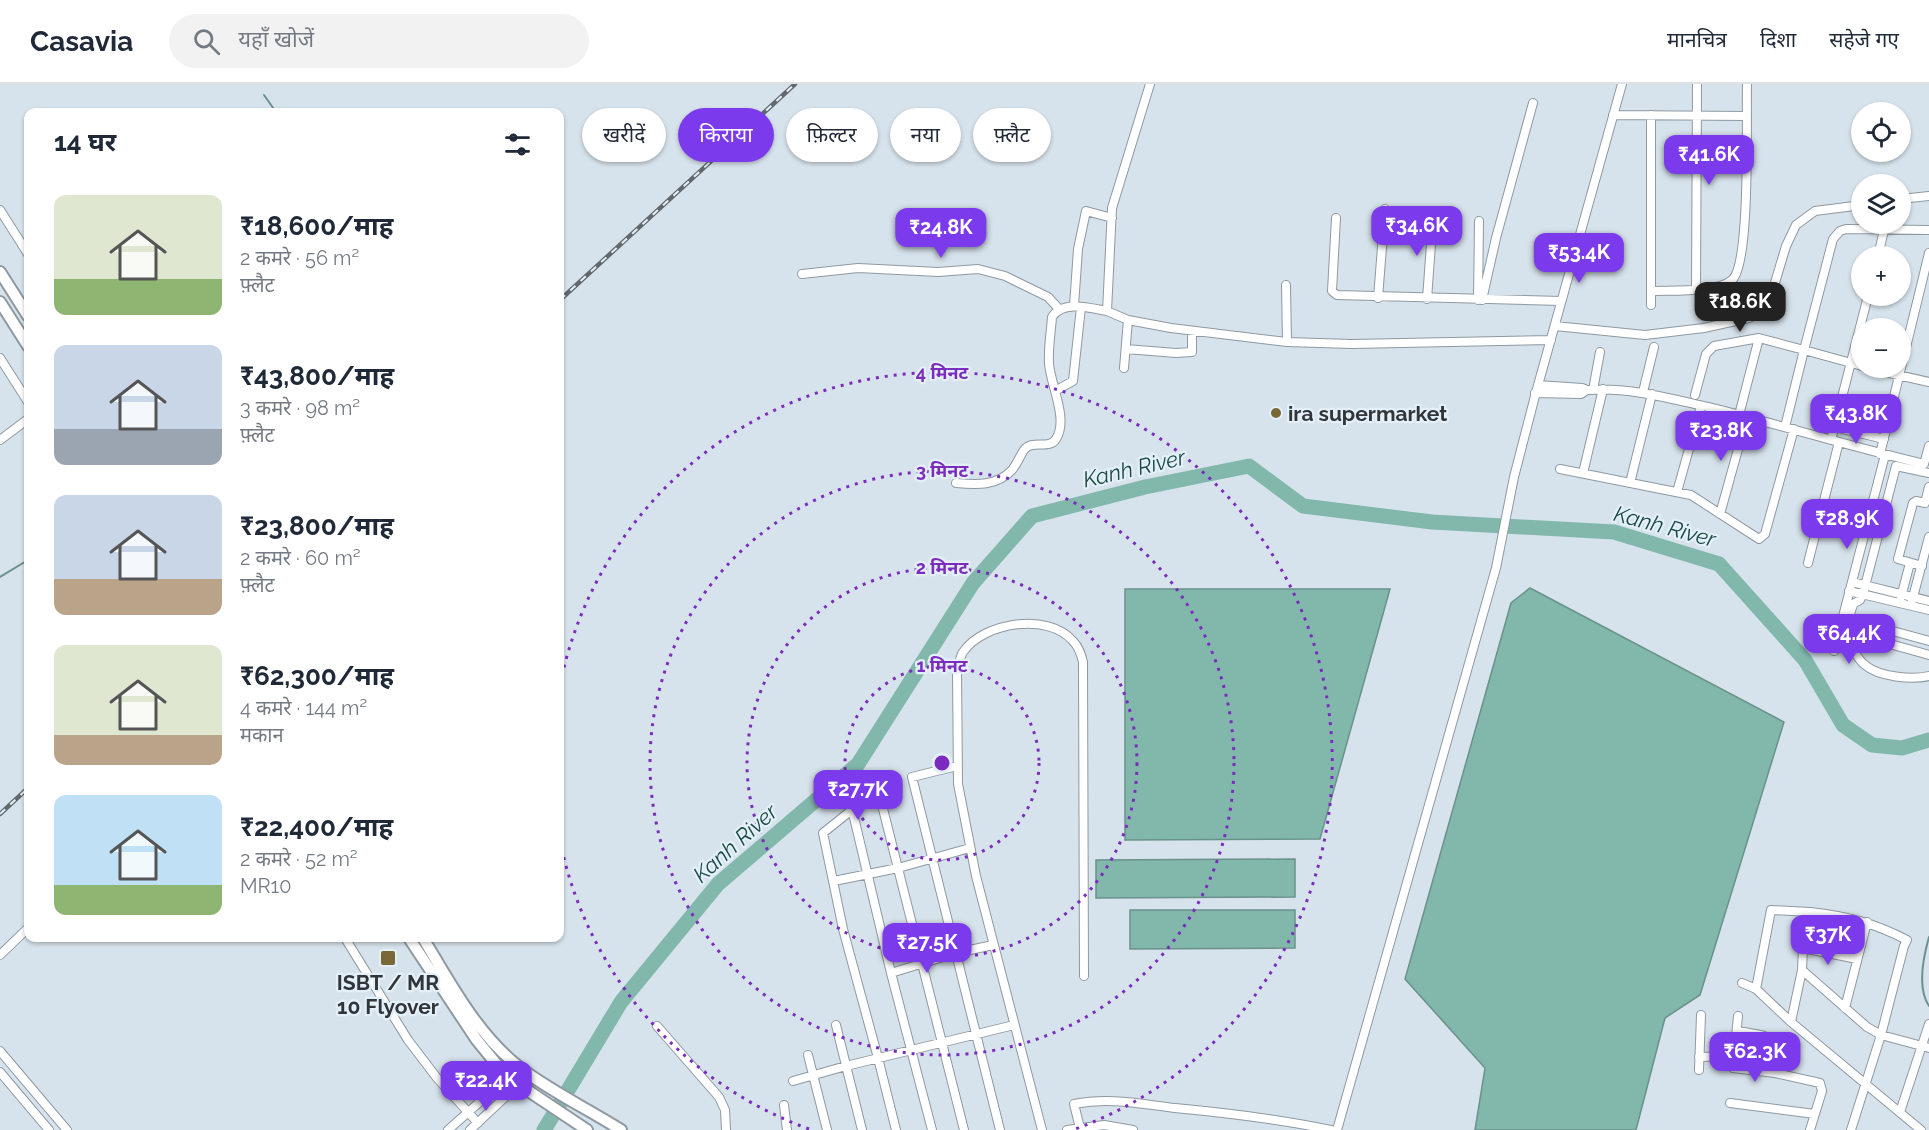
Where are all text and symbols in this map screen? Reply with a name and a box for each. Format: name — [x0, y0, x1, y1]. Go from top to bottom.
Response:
search box — [169, 14, 589, 68]
text: Casavia — [30, 25, 133, 58]
icon: search — [190, 25, 223, 58]
text: यहाँ खोजें — [238, 26, 314, 52]
text: मानचित्र — [1667, 27, 1727, 52]
text: दिशा — [1760, 27, 1796, 52]
text: सहेजे गए — [1829, 27, 1899, 52]
map controls — [1851, 102, 1911, 378]
button: locate — [1851, 102, 1911, 162]
chip: खरीदें — [582, 108, 666, 162]
chip: किराया — [678, 108, 774, 162]
chip: फ़िल्टर — [786, 108, 878, 162]
chip: नया — [890, 108, 961, 162]
chip: फ़्लैट — [973, 108, 1051, 162]
text: 14 घर — [54, 127, 116, 157]
icon: filters — [501, 128, 534, 161]
pin: ₹41.6K — [1660, 135, 1758, 186]
text: ₹41.6K — [1678, 142, 1740, 166]
button: layers — [1851, 174, 1911, 234]
pin: ₹34.6K — [1368, 206, 1466, 257]
pin: ₹24.8K — [892, 208, 990, 259]
text: ₹18,600/माह — [240, 211, 393, 241]
text: ₹34.6K — [1385, 213, 1449, 237]
text: ₹24.8K — [909, 215, 973, 239]
icon: home — [102, 219, 174, 291]
pin: ₹53.4K — [1530, 233, 1628, 284]
text: ₹53.4K — [1548, 240, 1610, 264]
text: 2 कमरे · 56 m² — [240, 246, 359, 270]
button: + — [1851, 246, 1911, 306]
text: फ़्लैट — [240, 273, 275, 297]
pin: ₹18.6K — [1691, 282, 1789, 333]
text: ₹18.6K — [1709, 289, 1771, 313]
button: − — [1851, 318, 1911, 378]
text: ₹43,800/माह — [240, 361, 394, 391]
text: 4 मिनट — [916, 362, 969, 383]
icon: home — [102, 369, 174, 441]
pin: ₹43.8K — [1807, 394, 1905, 445]
text: 3 कमरे · 98 m² — [240, 396, 360, 420]
place label: ira supermarket — [1288, 401, 1447, 426]
text: ₹43.8K — [1824, 401, 1888, 425]
marker: ira supermarket — [1269, 406, 1283, 420]
pin: ₹23.8K — [1672, 411, 1770, 462]
text: ₹23.8K — [1689, 418, 1753, 442]
text: फ़्लैट — [240, 423, 275, 447]
water label: Kanh River — [1080, 443, 1189, 492]
text: 3 मिनट — [916, 460, 968, 481]
pin: ₹28.9K — [1798, 499, 1896, 550]
water label: Kanh River — [1611, 500, 1720, 552]
text: ₹28.9K — [1815, 506, 1879, 530]
text: ₹23,800/माह — [240, 511, 394, 541]
icon: home — [102, 519, 174, 591]
text: 2 कमरे · 60 m² — [240, 546, 361, 570]
text: 2 मिनट — [916, 557, 968, 578]
text: फ़्लैट — [240, 573, 275, 597]
pin: ₹64.4K — [1800, 614, 1898, 665]
text: ₹64.4K — [1817, 621, 1881, 645]
text: 1 मिनट — [917, 655, 968, 676]
text: ₹62,300/माह — [240, 661, 394, 691]
icon: home — [102, 669, 174, 741]
text: 4 कमरे · 144 m² — [240, 696, 367, 720]
text: मकान — [240, 723, 284, 747]
centre of rings — [932, 753, 952, 773]
pin: ₹27.7K — [809, 770, 907, 821]
text: ₹27.7K — [828, 777, 888, 801]
water label: Kanh River — [688, 797, 784, 888]
text: ₹22,400/माह — [240, 812, 393, 842]
icon: home — [102, 819, 174, 891]
text: 2 कमरे · 52 m² — [240, 847, 358, 871]
text: MR10 — [240, 874, 291, 898]
pin: ₹37K — [1792, 915, 1864, 966]
text: ₹37K — [1805, 922, 1851, 946]
pin: ₹27.5K — [878, 923, 976, 974]
text: ₹27.5K — [896, 930, 958, 954]
marker: ISBT / MR 10 Flyover — [379, 949, 397, 967]
place label: ISBT / MR 10 Flyover — [337, 970, 439, 1019]
pin: ₹62.3K — [1706, 1032, 1804, 1083]
text: ₹62.3K — [1723, 1039, 1787, 1063]
pin: ₹22.4K — [437, 1061, 535, 1112]
text: ₹22.4K — [455, 1068, 517, 1092]

